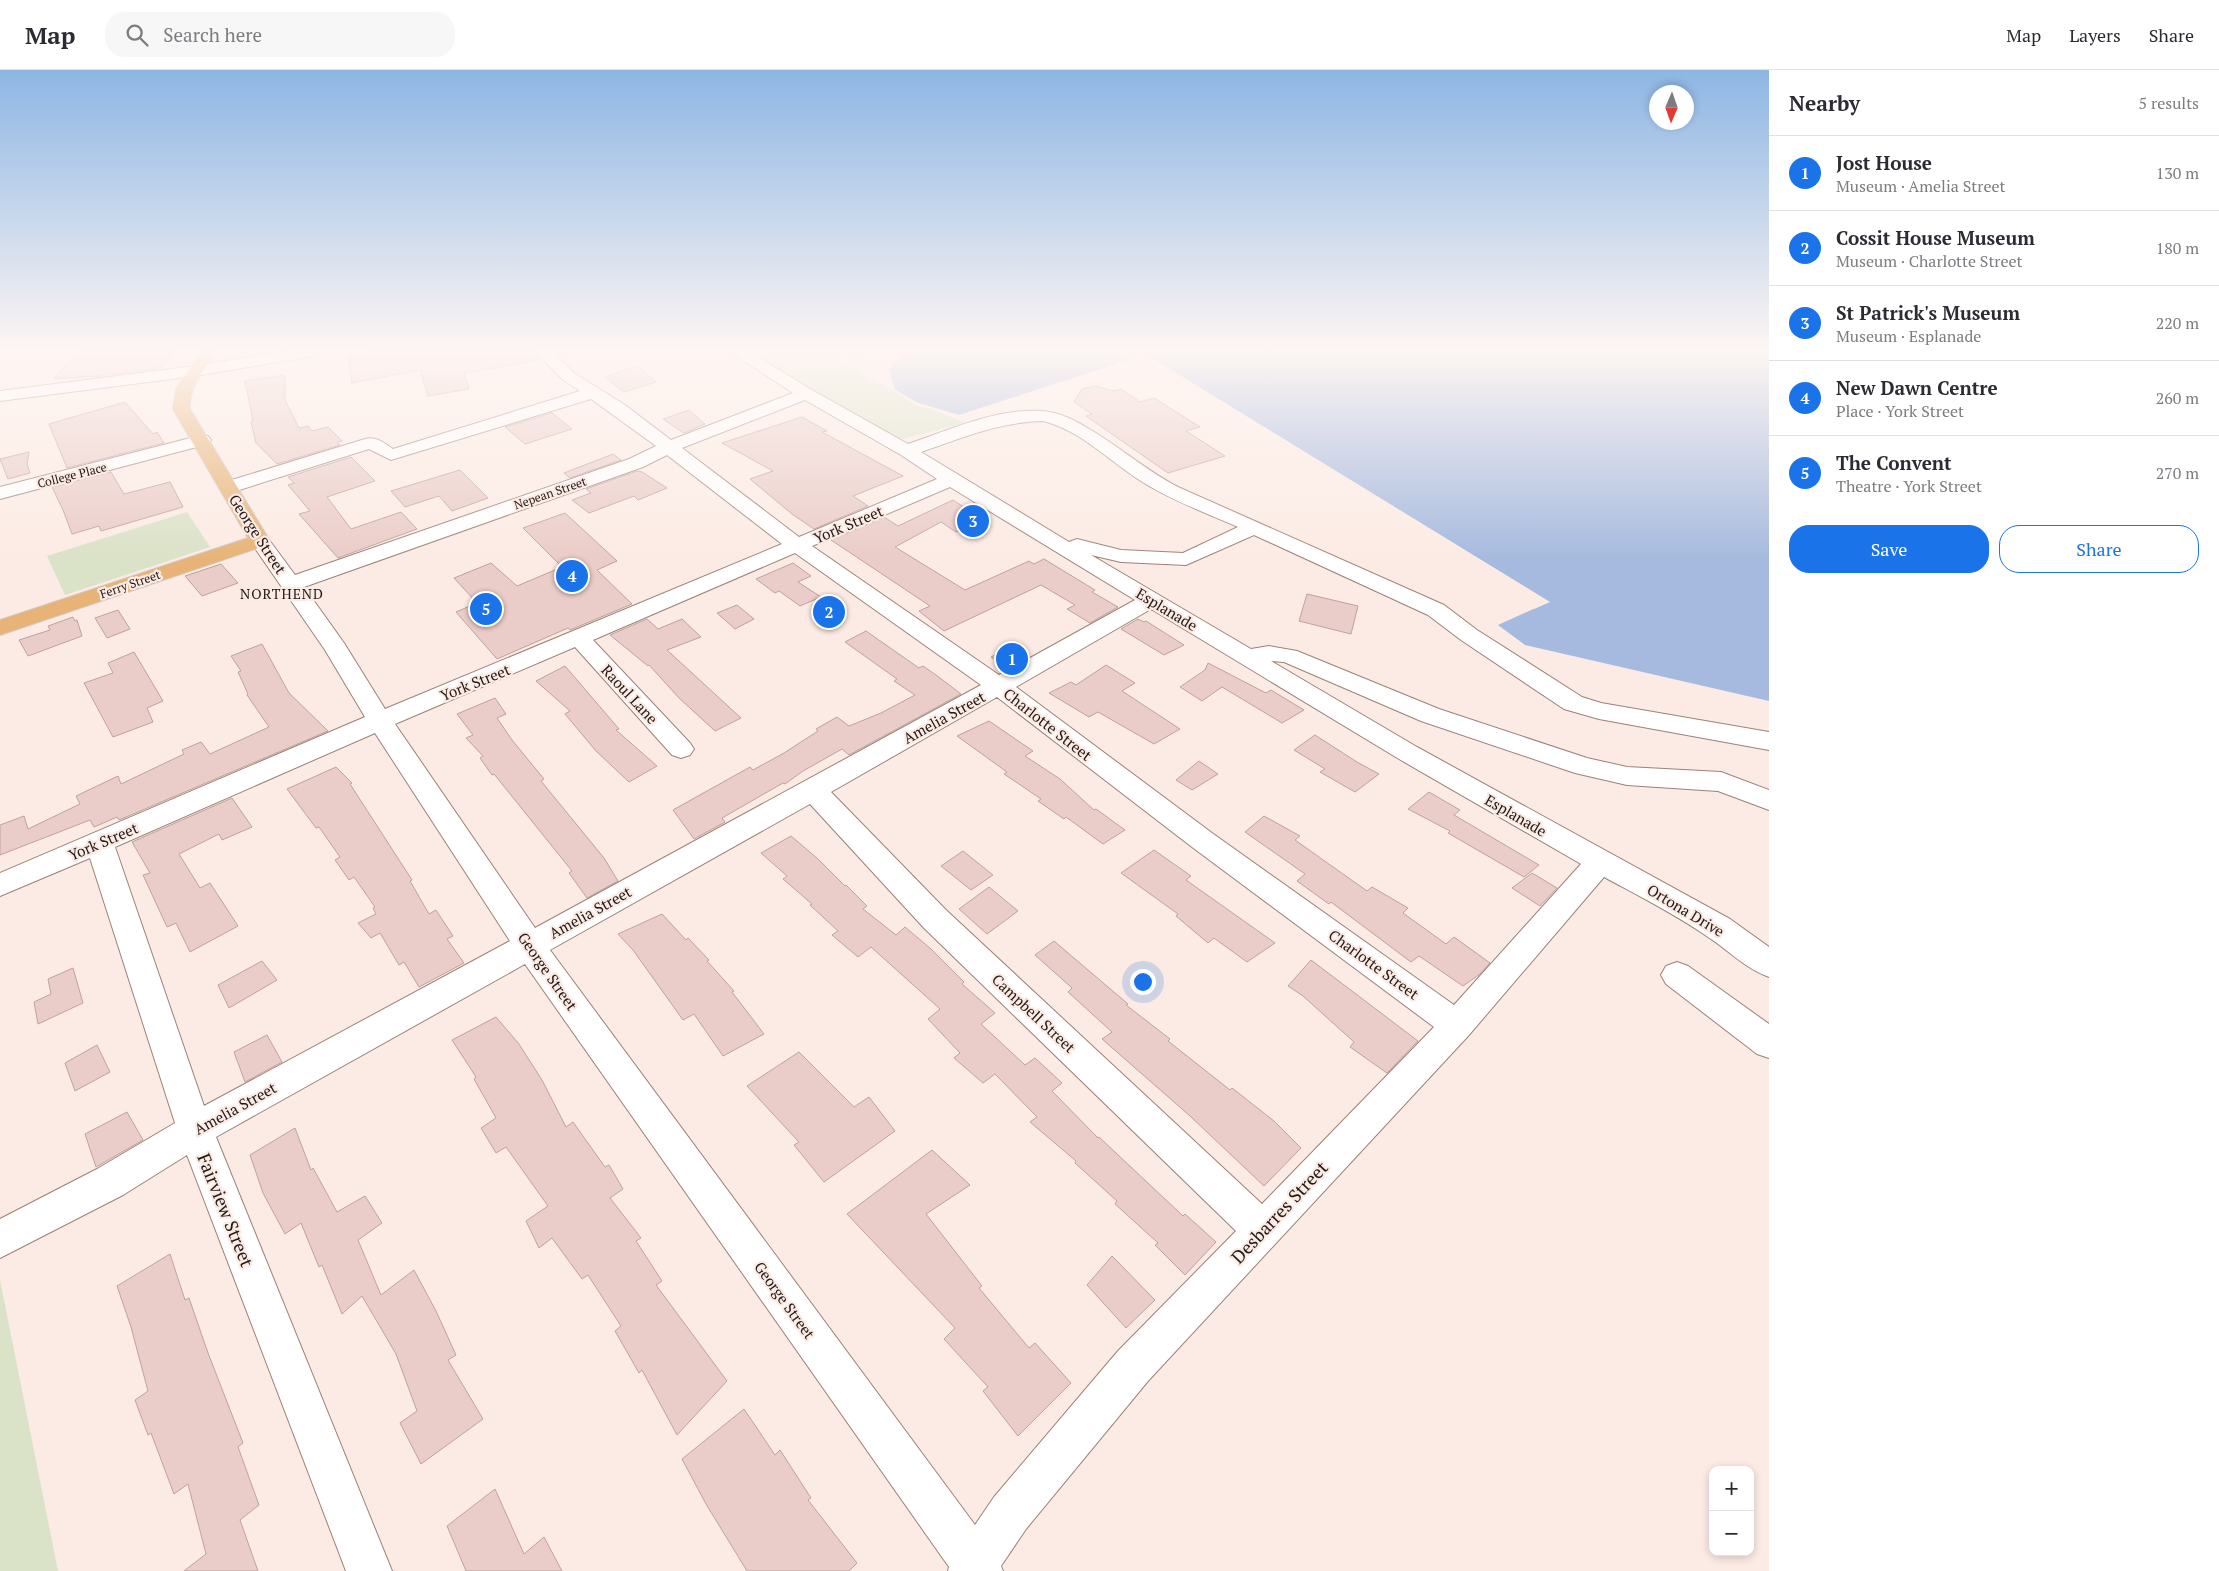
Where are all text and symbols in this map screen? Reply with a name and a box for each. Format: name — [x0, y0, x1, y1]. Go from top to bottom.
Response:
search box — [105, 12, 455, 57]
text: Map — [25, 19, 75, 51]
icon: search — [123, 21, 151, 49]
text: Search here — [163, 22, 262, 47]
text: Map — [2006, 23, 2041, 47]
text: Layers — [2069, 23, 2121, 47]
text: Share — [2149, 23, 2194, 47]
north arrow — [1649, 85, 1694, 130]
text: Nearby — [1789, 89, 1860, 117]
text: 5 results — [2139, 92, 2199, 114]
text: Jost House — [1836, 150, 1932, 175]
text: 1 — [1800, 162, 1810, 184]
text: 130 m — [2156, 162, 2199, 184]
text: Museum · Amelia Street — [1836, 175, 2005, 197]
text: Cossit House Museum — [1836, 225, 2035, 250]
text: 2 — [1800, 237, 1810, 259]
text: 180 m — [2156, 237, 2199, 259]
text: Museum · Charlotte Street — [1836, 250, 2023, 272]
text: St Patrick's Museum — [1836, 300, 2020, 325]
text: 3 — [1800, 312, 1810, 334]
text: 220 m — [2156, 312, 2199, 334]
text: Museum · Esplanade — [1836, 325, 1981, 347]
text: New Dawn Centre — [1836, 375, 1998, 400]
text: 4 — [1800, 387, 1810, 409]
text: 260 m — [2156, 387, 2199, 409]
text: Place · York Street — [1836, 400, 1964, 422]
text: The Convent — [1836, 450, 1952, 475]
street label: College Place — [36, 459, 108, 491]
text: 5 — [1800, 462, 1810, 484]
text: 270 m — [2156, 462, 2199, 484]
street label: Nepean Street — [512, 473, 589, 512]
text: Theatre · York Street — [1836, 475, 1982, 497]
street label: George Street — [225, 490, 291, 578]
street label: York Street — [810, 500, 886, 548]
pin: 3 — [957, 502, 989, 540]
button: Save — [1789, 525, 1989, 573]
button: Share — [1999, 525, 2199, 573]
pin: 4 — [556, 557, 588, 595]
street label: Ferry Street — [98, 566, 163, 601]
street label: Esplanade — [1133, 583, 1201, 635]
district label: NORTHEND — [240, 584, 324, 603]
pin: 5 — [470, 590, 502, 628]
pin: 2 — [813, 593, 845, 631]
pin: 1 — [996, 640, 1028, 678]
street label: York Street — [437, 659, 513, 705]
street label: Raoul Lane — [597, 660, 663, 728]
street label: Charlotte Street — [1000, 683, 1097, 765]
street label: Amelia Street — [899, 686, 989, 748]
street label: Esplanade — [1481, 789, 1551, 841]
street label: York Street — [65, 817, 141, 865]
street label: Ortona Drive — [1644, 879, 1728, 941]
street label: Amelia Street — [545, 881, 635, 943]
street label: Charlotte Street — [1325, 925, 1423, 1004]
street label: George Street — [514, 928, 583, 1014]
street label: Campbell Street — [988, 969, 1080, 1057]
your location — [1130, 969, 1156, 995]
street label: Amelia Street — [190, 1077, 280, 1139]
street label: Fairview Street — [192, 1150, 260, 1271]
street label: Desbarres Street — [1225, 1155, 1333, 1268]
street label: George Street — [750, 1257, 820, 1343]
map controls — [1709, 1466, 1754, 1556]
button: + — [1709, 1466, 1754, 1511]
button: − — [1709, 1511, 1754, 1556]

